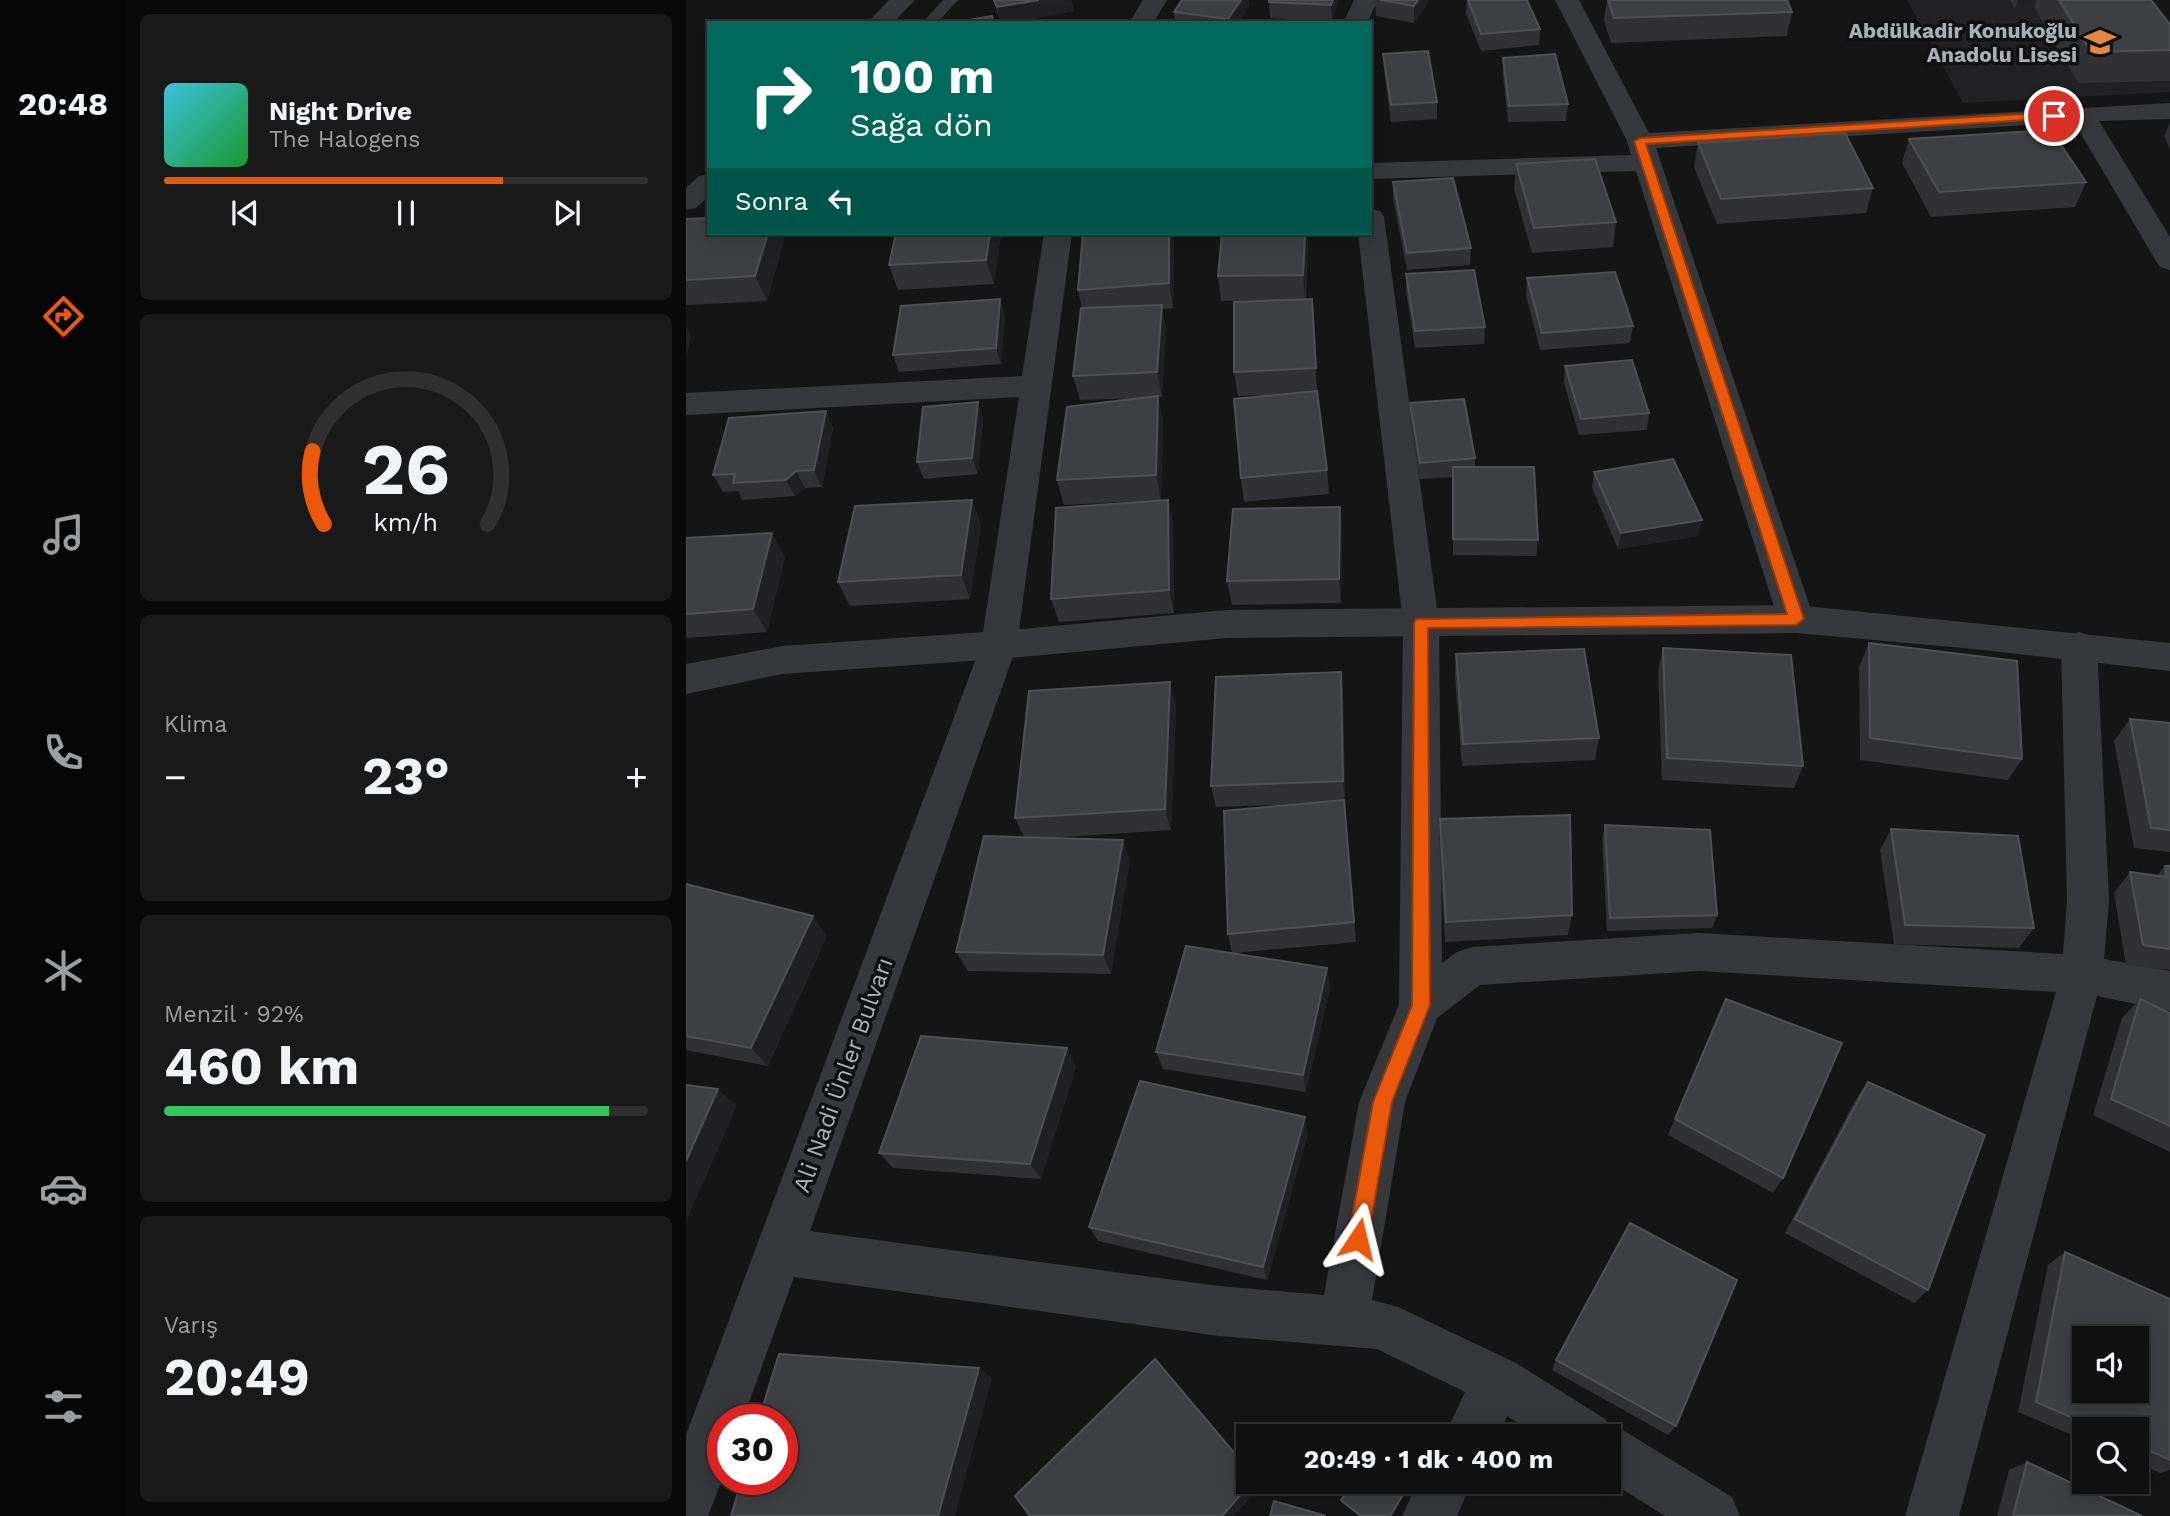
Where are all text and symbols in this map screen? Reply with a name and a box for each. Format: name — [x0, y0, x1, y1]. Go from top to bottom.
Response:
place label: Abdülkadir Konukoğlu Anadolu Lisesi — [1849, 18, 2077, 67]
school or university icon: Abdülkadir Konukoğlu Anadolu Lisesi — [2083, 25, 2117, 59]
text: 100 m — [850, 47, 994, 105]
icon: right — [735, 49, 826, 140]
text: 20:48 — [18, 85, 108, 123]
pin — [2024, 86, 2084, 146]
text: Night Drive — [269, 96, 412, 126]
icon: arrive — [2035, 97, 2073, 135]
text: Sağa dön — [850, 106, 993, 144]
text: The Halogens — [269, 126, 420, 153]
icon: left — [822, 182, 860, 220]
text: Sonra — [735, 186, 808, 216]
icon: previous — [226, 194, 264, 232]
icon: pause — [387, 194, 425, 232]
icon: next — [548, 194, 586, 232]
icon: directions — [39, 292, 88, 341]
text: 26 — [362, 426, 450, 512]
text: km/h — [374, 507, 438, 536]
icon: music — [39, 510, 88, 559]
text: Klima — [164, 711, 227, 738]
icon: phone — [39, 728, 88, 777]
text: 23° — [362, 746, 450, 807]
text: − — [164, 755, 187, 799]
text: + — [625, 755, 648, 799]
icon: climate — [39, 946, 88, 995]
street label: Ali Nadi Ünler Bulvarı — [787, 954, 899, 1196]
text: Menzil · 92% — [164, 1001, 304, 1028]
text: 460 km — [164, 1036, 359, 1097]
icon: car — [39, 1164, 88, 1213]
position arrow — [1321, 1202, 1395, 1276]
text: Varış — [164, 1312, 218, 1339]
map controls — [2072, 1326, 2149, 1494]
button: sound — [2072, 1326, 2149, 1403]
text: 20:49 — [164, 1347, 310, 1408]
icon: filters — [39, 1382, 88, 1431]
speed limit sign: 30 — [707, 1404, 798, 1495]
button: search — [2072, 1417, 2149, 1494]
text: 20:49 · 1 dk · 400 m — [1304, 1444, 1553, 1474]

